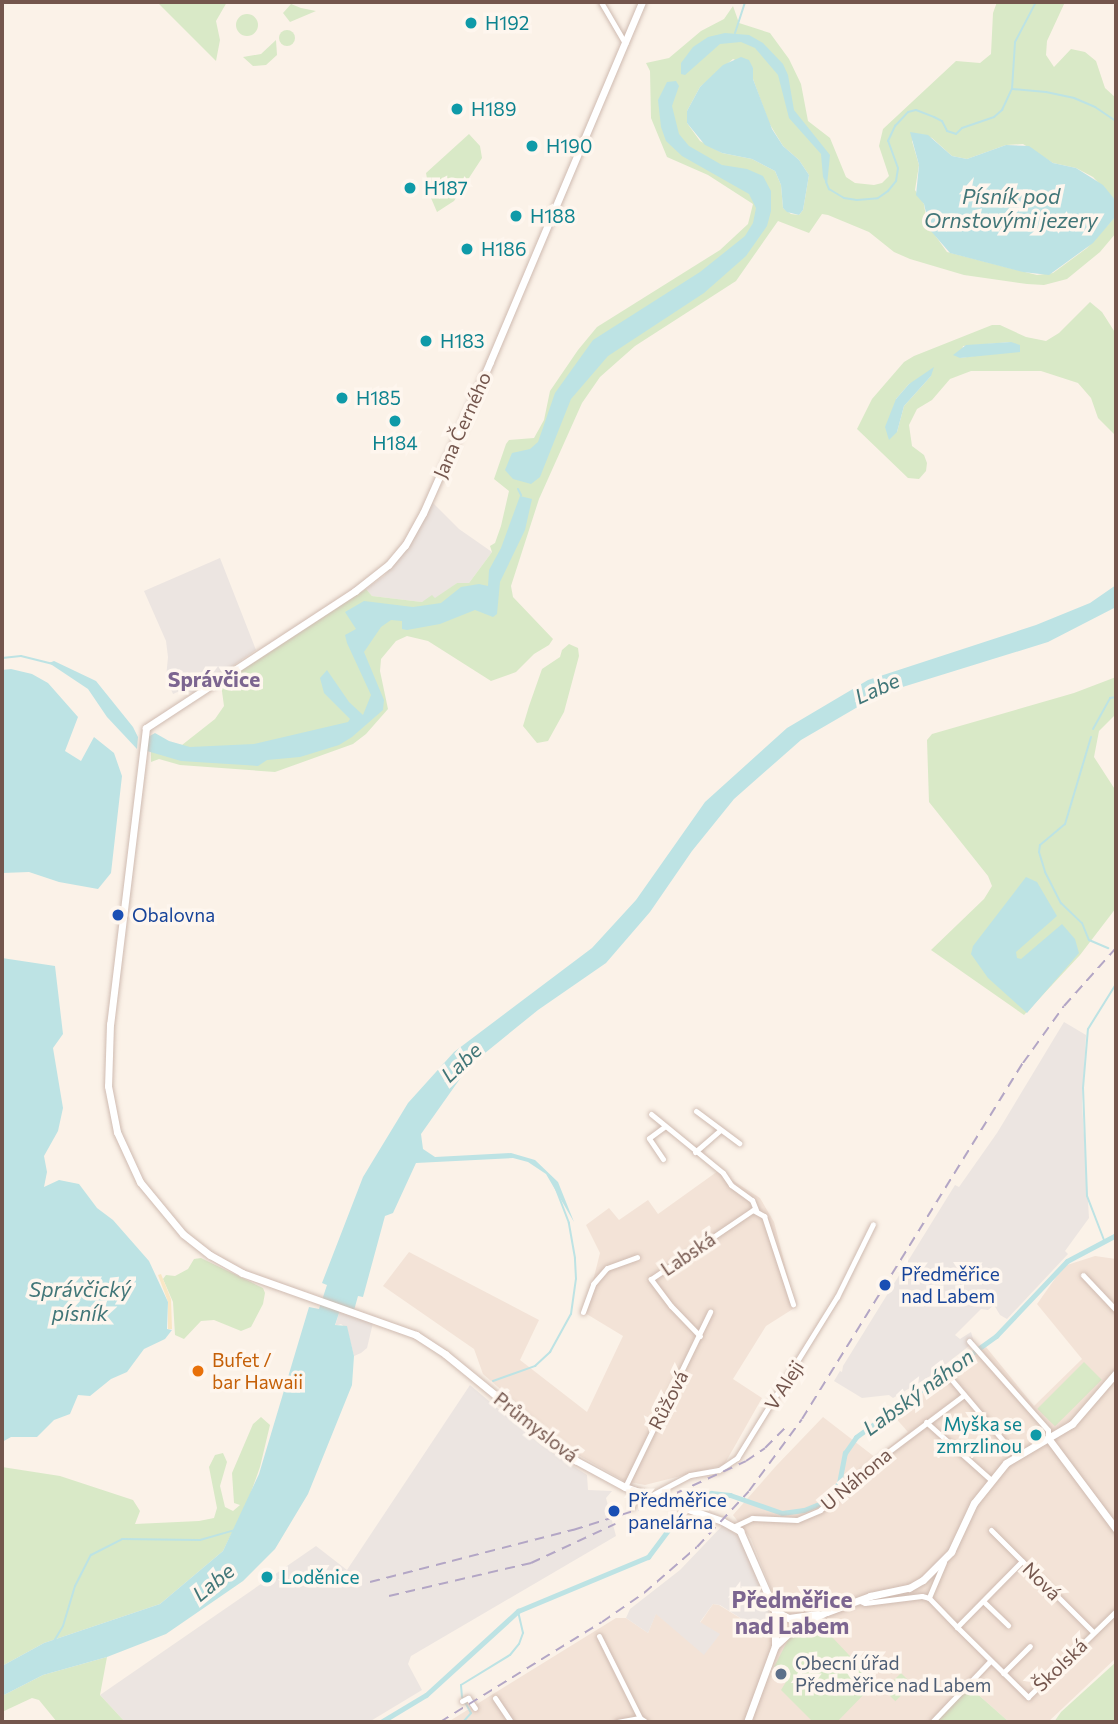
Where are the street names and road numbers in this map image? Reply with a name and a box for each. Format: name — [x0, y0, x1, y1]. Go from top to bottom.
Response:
street label: Jana Černého — [428, 368, 496, 482]
street label: Labská — [656, 1228, 720, 1280]
street label: V Aleji — [760, 1356, 808, 1414]
street label: Růžová — [644, 1367, 692, 1433]
street label: Průmyslová — [490, 1387, 582, 1467]
street label: U Náhona — [816, 1443, 896, 1515]
street label: Nová — [1018, 1557, 1066, 1605]
street label: Školská — [1028, 1634, 1092, 1696]

